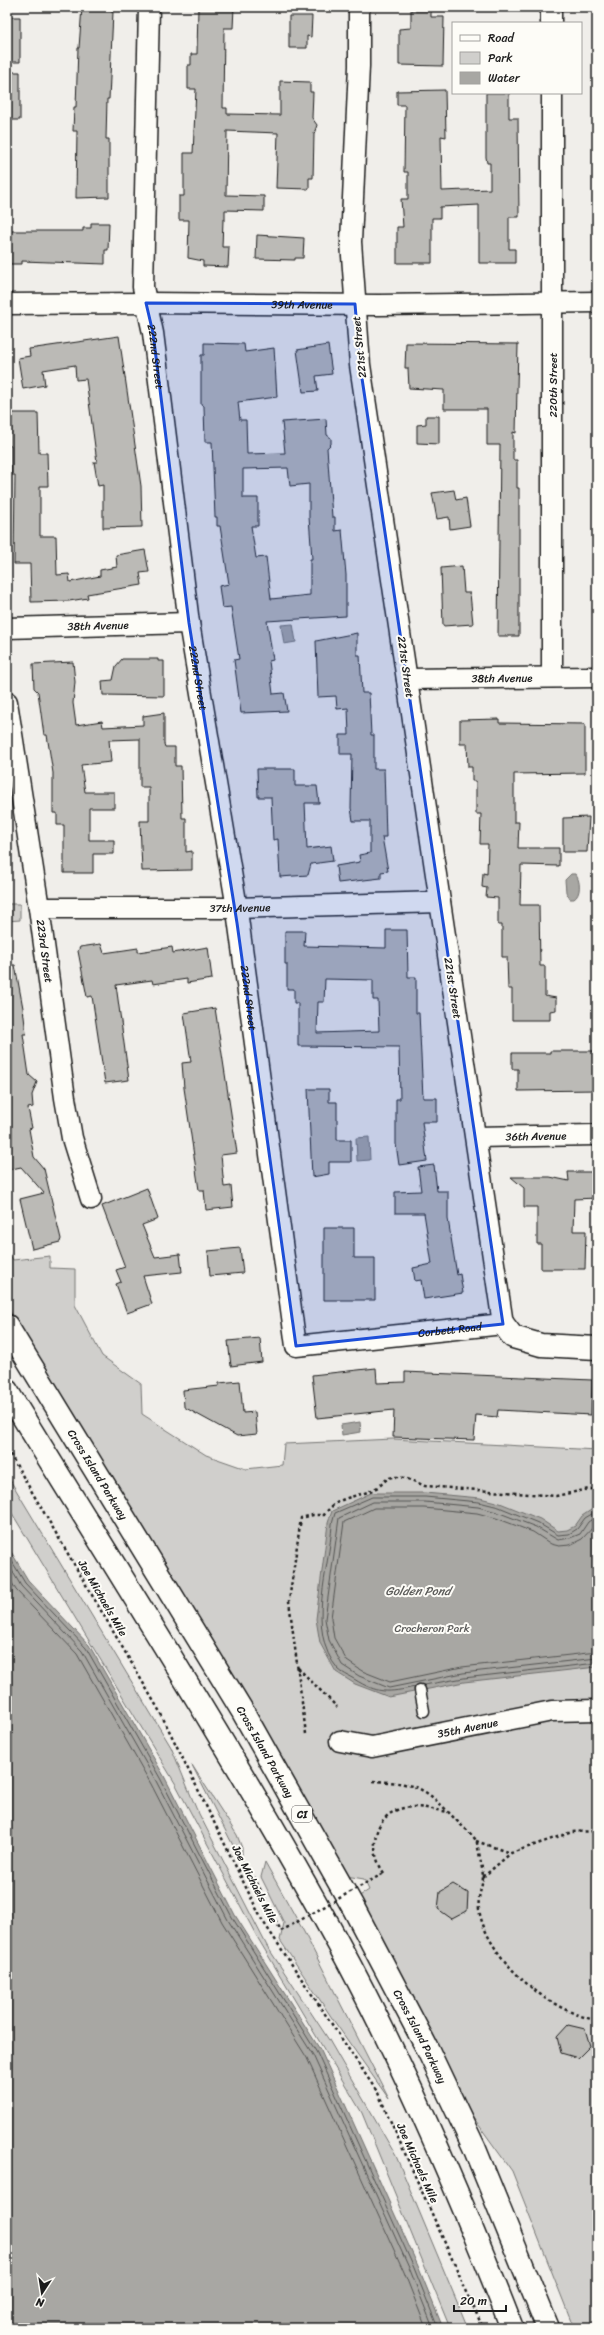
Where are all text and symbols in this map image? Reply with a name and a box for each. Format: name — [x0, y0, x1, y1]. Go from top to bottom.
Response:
legend — [452, 22, 582, 94]
text: Road — [488, 27, 515, 49]
text: Park — [488, 47, 513, 69]
text: Water — [488, 67, 521, 89]
street label: 39th Avenue — [271, 295, 333, 315]
street label: 221st Street — [347, 315, 372, 379]
street label: 222nd Street — [141, 322, 169, 391]
street label: 220th Street — [544, 352, 563, 418]
street label: 38th Avenue — [67, 616, 130, 636]
street label: 221st Street — [392, 635, 419, 699]
street label: 222nd Street — [183, 644, 213, 712]
street label: 38th Avenue — [471, 669, 533, 688]
street label: 37th Avenue — [210, 898, 271, 918]
street label: 223rd Street — [31, 918, 58, 984]
street label: 221st Street — [438, 956, 467, 1020]
street label: 222nd Street — [234, 964, 262, 1032]
street label: 36th Avenue — [505, 1126, 567, 1147]
street label: Corbett Road — [417, 1317, 484, 1343]
street label: Cross Island Parkway — [62, 1426, 133, 1524]
street label: Joe Michaels Mile — [72, 1555, 132, 1641]
water label: Golden Pond — [385, 1580, 454, 1602]
park label: Crocheron Park — [394, 1619, 470, 1638]
street label: Cross Island Parkway — [231, 1702, 299, 1802]
street label: 35th Avenue — [436, 1713, 500, 1744]
road number: CI — [292, 1806, 312, 1822]
street label: Joe Michaels Mile — [226, 1841, 283, 1927]
street label: Cross Island Parkway — [388, 1986, 452, 2087]
street label: Joe Michaels Mile — [391, 2119, 444, 2207]
north arrow — [22, 2273, 62, 2313]
scale bar — [454, 2287, 506, 2313]
text: 20 m — [460, 2290, 487, 2312]
text: N — [34, 2292, 47, 2313]

